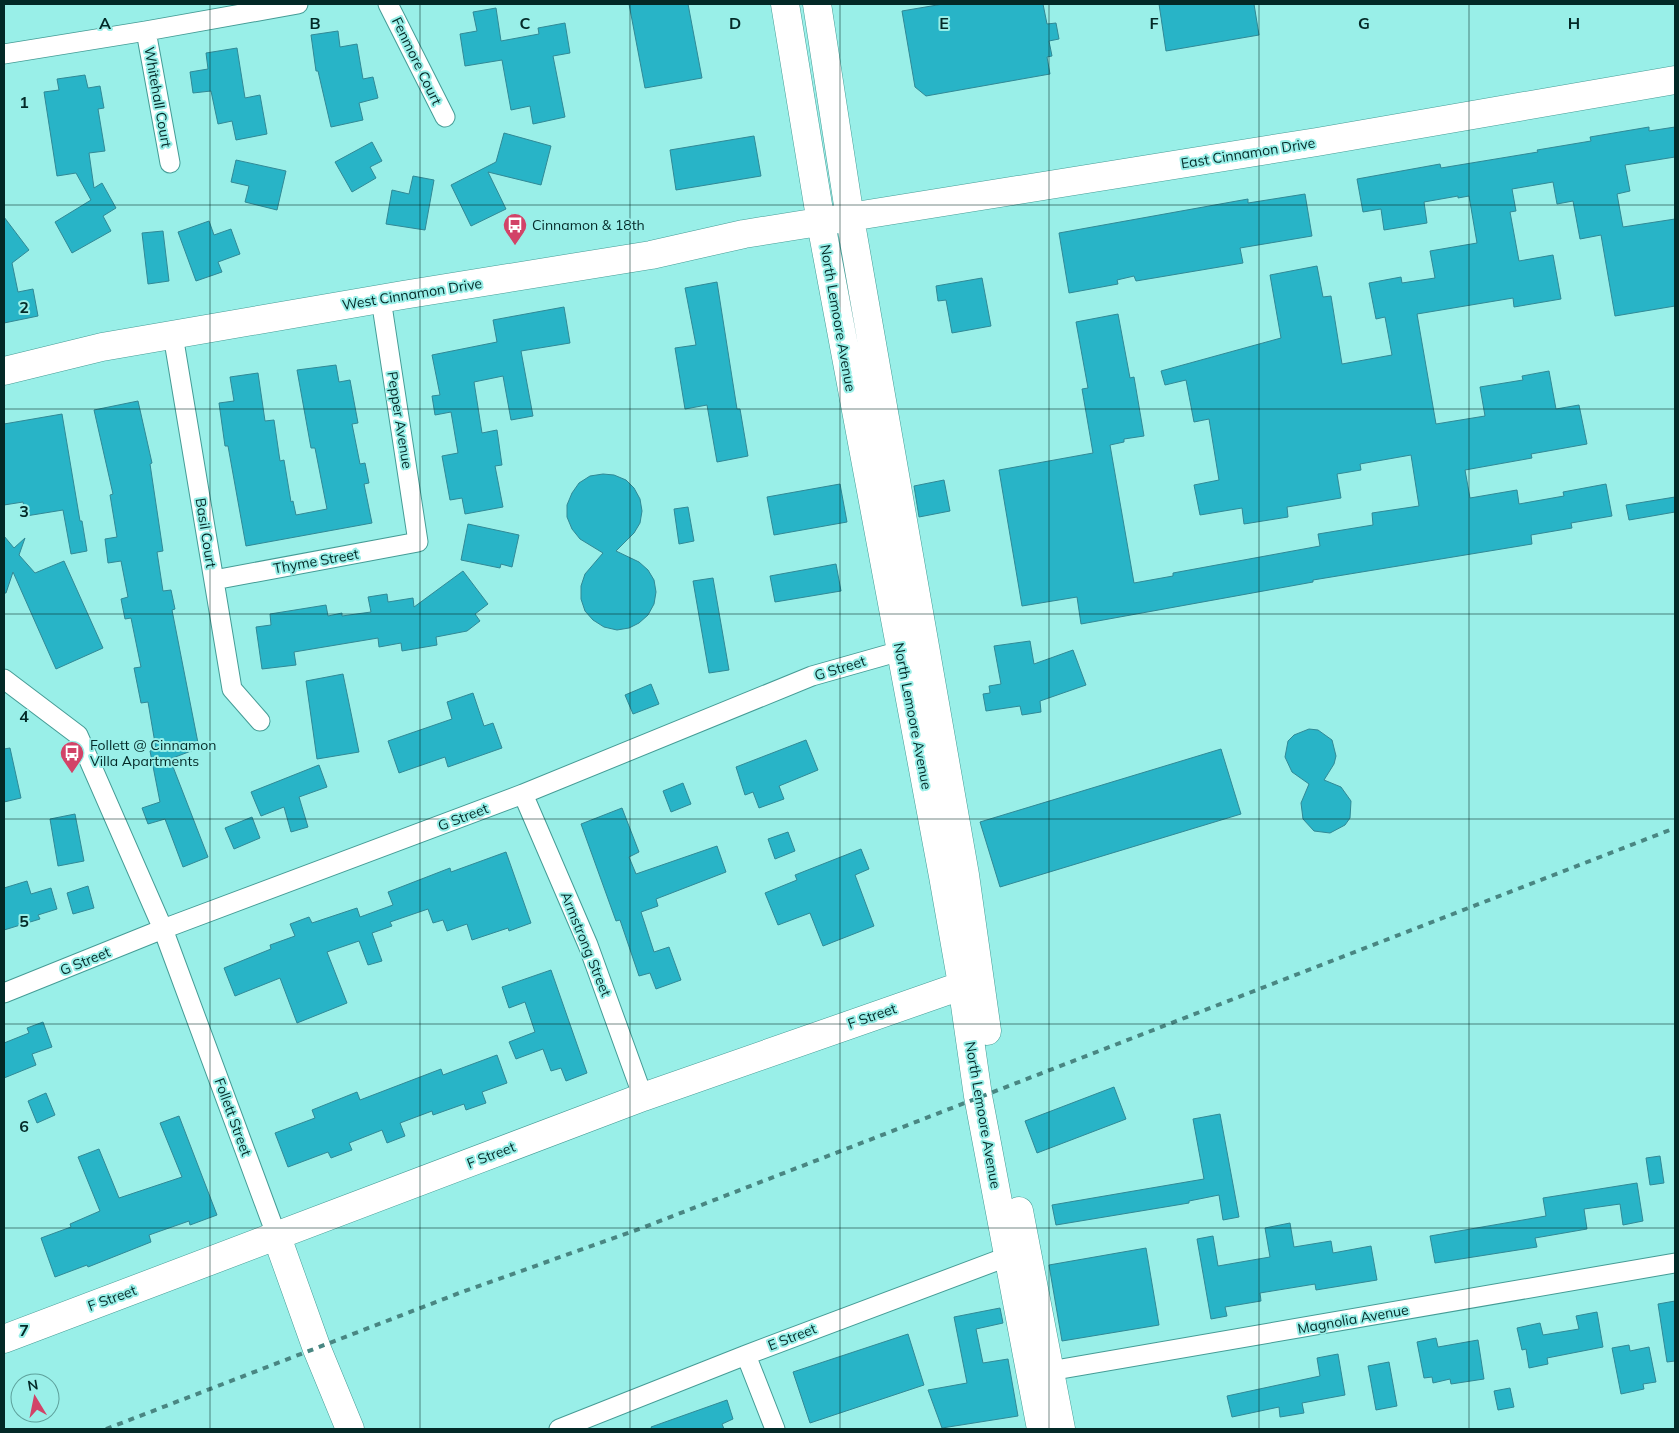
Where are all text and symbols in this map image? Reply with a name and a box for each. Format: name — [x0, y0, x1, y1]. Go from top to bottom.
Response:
text: A — [99, 13, 111, 33]
text: B — [309, 13, 321, 33]
text: C — [520, 13, 531, 33]
text: D — [729, 13, 741, 33]
text: E — [939, 13, 949, 33]
text: F — [1149, 13, 1159, 33]
text: G — [1358, 13, 1370, 33]
text: H — [1568, 13, 1580, 33]
street label: Fenmore Court — [388, 14, 446, 108]
street label: Whitehall Court — [140, 45, 176, 149]
text: 1 — [19, 92, 29, 112]
street label: East Cinnamon Drive — [1180, 134, 1316, 172]
bus stop icon: Cinnamon & 18th — [502, 212, 528, 246]
place label: Cinnamon & 18th — [532, 216, 645, 234]
street label: North Lemoore Avenue — [816, 243, 860, 393]
street label: West Cinnamon Drive — [341, 274, 483, 314]
text: 2 — [19, 297, 29, 317]
street label: Pepper Avenue — [383, 370, 417, 470]
street label: Basil Court — [192, 497, 220, 569]
text: 3 — [19, 501, 29, 521]
street label: Thyme Street — [272, 545, 360, 577]
street label: North Lemoore Avenue — [890, 641, 936, 791]
street label: G Street — [812, 652, 868, 684]
text: 4 — [19, 706, 29, 726]
place label: Follett @ Cinnamon Villa Apartments — [90, 736, 217, 770]
bus stop icon: Follett @ Cinnamon Villa Apartments — [59, 740, 85, 774]
street label: G Street — [435, 799, 491, 835]
street label: Armstrong Street — [557, 889, 615, 999]
text: 5 — [19, 911, 29, 931]
street label: G Street — [57, 943, 113, 979]
street label: F Street — [845, 999, 899, 1033]
street label: North Lemoore Avenue — [961, 1040, 1005, 1190]
street label: Follett Street — [211, 1075, 255, 1159]
text: 6 — [19, 1116, 29, 1136]
street label: F Street — [464, 1138, 518, 1172]
street label: F Street — [85, 1281, 139, 1315]
street label: Magnolia Avenue — [1296, 1300, 1410, 1338]
street label: E Street — [765, 1319, 819, 1354]
text: 7 — [19, 1320, 29, 1340]
north arrow — [10, 1373, 60, 1423]
text: N — [26, 1375, 40, 1395]

